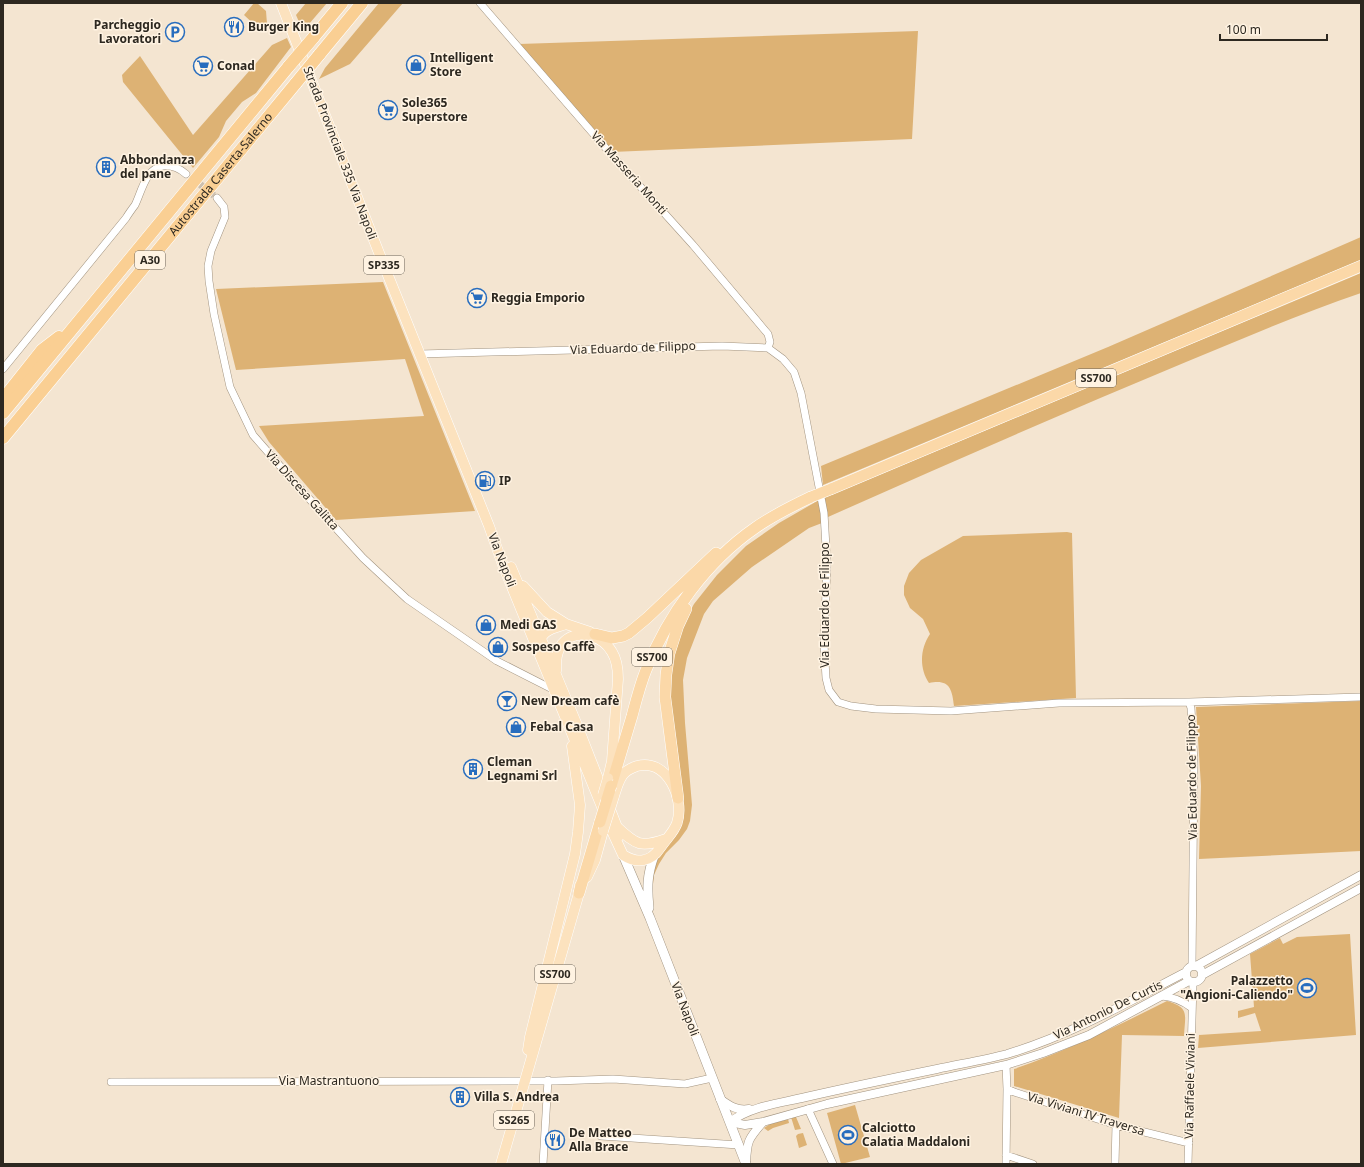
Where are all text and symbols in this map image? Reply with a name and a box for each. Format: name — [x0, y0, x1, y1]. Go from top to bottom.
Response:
place label: Parcheggio Lavoratori — [94, 16, 161, 47]
restaurant icon: Burger King — [223, 16, 245, 38]
scale bar — [1220, 16, 1327, 42]
place label: Burger King — [248, 18, 319, 35]
parking icon: Parcheggio Lavoratori — [164, 21, 186, 43]
text: 100 m — [1226, 21, 1261, 38]
place label: Intelligent Store — [430, 49, 493, 80]
shop icon: Intelligent Store — [405, 54, 427, 76]
supermarket icon: Conad — [192, 55, 214, 77]
place label: Conad — [217, 57, 255, 74]
street label: Strada Provinciale 335 Via Napoli — [300, 64, 381, 242]
place label: Sole365 Superstore — [402, 94, 468, 125]
supermarket icon: Sole365 Superstore — [377, 99, 399, 121]
street label: Autostrada Caserta-Salerno — [164, 109, 276, 239]
street label: Via Masseria Monti — [587, 127, 671, 218]
place label: Abbondanza del pane — [120, 151, 194, 182]
building icon: Abbondanza del pane — [95, 156, 117, 178]
road number: A30 — [135, 251, 165, 269]
road number: SP335 — [364, 256, 404, 274]
supermarket icon: Reggia Emporio — [466, 287, 488, 309]
place label: Reggia Emporio — [491, 289, 585, 306]
street label: Via Eduardo de Filippo — [570, 337, 696, 358]
road number: SS700 — [1076, 369, 1116, 387]
street label: Via Discesa Galitta — [262, 446, 343, 534]
fuel station icon: IP — [474, 470, 496, 492]
place label: IP — [499, 472, 511, 489]
street label: Via Napoli — [484, 530, 521, 589]
street label: Via Eduardo de Filippo — [816, 542, 833, 668]
shop icon: Medi GAS — [475, 614, 497, 636]
place label: Medi GAS — [500, 616, 557, 633]
shop icon: Sospeso Caffè — [487, 636, 509, 658]
place label: Sospeso Caffè — [512, 638, 595, 655]
road number: SS700 — [632, 648, 672, 666]
bar icon: New Dream cafè — [496, 690, 518, 712]
place label: New Dream cafè — [521, 692, 619, 709]
street label: Via Eduardo de Filippo — [1182, 714, 1201, 840]
shop icon: Febal Casa — [505, 716, 527, 738]
place label: Febal Casa — [530, 718, 593, 735]
place label: Cleman Legnami Srl — [487, 753, 557, 784]
building icon: Cleman Legnami Srl — [462, 758, 484, 780]
road number: SS700 — [535, 965, 575, 983]
place label: Palazzetto "Angioni-Caliendo" — [1180, 972, 1293, 1003]
street label: Via Antonio De Curtis — [1050, 976, 1165, 1043]
sports icon: Palazzetto "Angioni-Caliendo" — [1296, 977, 1318, 999]
street label: Via Napoli — [667, 979, 704, 1038]
street label: Via Raffaele Viviani — [1180, 1033, 1199, 1139]
street label: Via Mastrantuono — [279, 1072, 379, 1089]
building icon: Villa S. Andrea — [449, 1086, 471, 1108]
place label: Villa S. Andrea — [474, 1088, 559, 1105]
street label: Via Viviani IV Traversa — [1025, 1088, 1147, 1140]
road number: SS265 — [494, 1111, 534, 1129]
place label: Calciotto Calatia Maddaloni — [862, 1119, 970, 1150]
place label: De Matteo Alla Brace — [569, 1124, 632, 1155]
sports icon: Calciotto Calatia Maddaloni — [837, 1124, 859, 1146]
restaurant icon: De Matteo Alla Brace — [544, 1129, 566, 1151]

